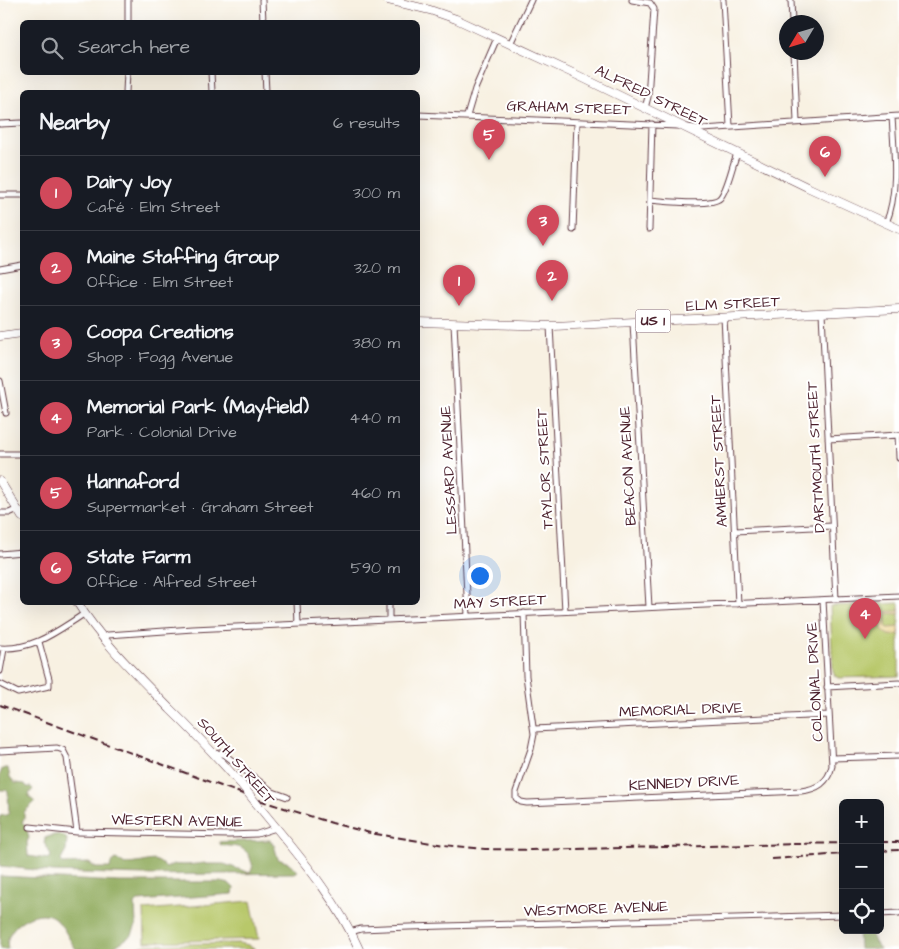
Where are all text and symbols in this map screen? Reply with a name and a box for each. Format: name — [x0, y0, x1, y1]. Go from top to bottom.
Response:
north arrow — [779, 15, 824, 60]
search box — [20, 20, 420, 75]
icon: search — [38, 34, 66, 62]
text: Search here — [78, 34, 190, 61]
street label: ALFRED STREET — [591, 60, 711, 133]
street label: GRAHAM STREET — [506, 95, 632, 121]
text: Nearby — [40, 108, 110, 137]
text: 6 results — [333, 112, 400, 134]
pin: 5 — [473, 119, 505, 160]
pin: 6 — [809, 136, 841, 177]
text: Dairy Joy — [87, 169, 172, 196]
text: 1 — [55, 182, 57, 204]
text: 300 m — [353, 182, 400, 204]
text: Café · Elm Street — [87, 196, 220, 218]
pin: 3 — [527, 205, 559, 246]
text: Maine Staffing Group — [87, 244, 279, 271]
text: 2 — [51, 257, 61, 279]
text: 320 m — [354, 257, 400, 279]
pin: 2 — [536, 260, 568, 301]
pin: 1 — [443, 265, 475, 306]
text: Office · Elm Street — [87, 271, 233, 293]
street label: ELM STREET — [685, 291, 781, 317]
road number: US 1 — [636, 310, 670, 332]
text: Coopa Creations — [87, 319, 234, 346]
text: 3 — [52, 332, 60, 354]
text: 380 m — [353, 332, 400, 354]
text: Shop · Fogg Avenue — [87, 346, 233, 368]
street label: DARTMOUTH STREET — [802, 380, 830, 533]
text: Memorial Park (Mayfield) — [87, 394, 309, 421]
street label: AMHERST STREET — [705, 394, 733, 528]
street label: LESSARD AVENUE — [435, 405, 463, 535]
street label: BEACON AVENUE — [614, 405, 642, 526]
text: 4 — [51, 407, 61, 429]
text: 440 m — [349, 407, 400, 429]
street label: TAYLOR STREET — [531, 407, 559, 530]
text: Park · Colonial Drive — [87, 421, 237, 443]
text: Hannaford — [87, 469, 179, 496]
text: 5 — [50, 482, 62, 504]
text: 460 m — [350, 482, 400, 504]
text: Supermarket · Graham Street — [87, 496, 314, 518]
text: State Farm — [87, 544, 190, 571]
text: 6 — [51, 557, 61, 579]
text: 590 m — [351, 557, 400, 579]
your location — [467, 563, 493, 589]
text: Office · Alfred Street — [87, 571, 257, 593]
street label: MAY STREET — [453, 589, 548, 615]
pin: 4 — [849, 598, 881, 639]
street label: COLONIAL DRIVE — [801, 622, 829, 742]
street label: MEMORIAL DRIVE — [619, 697, 743, 723]
street label: SOUTH STREET — [192, 713, 280, 810]
street label: KENNEDY DRIVE — [628, 770, 740, 796]
map controls — [839, 799, 884, 934]
button: + — [839, 799, 884, 844]
street label: WESTERN AVENUE — [111, 809, 243, 833]
button: − — [839, 844, 884, 889]
button: locate — [839, 889, 884, 934]
street label: WESTMORE AVENUE — [523, 896, 669, 922]

